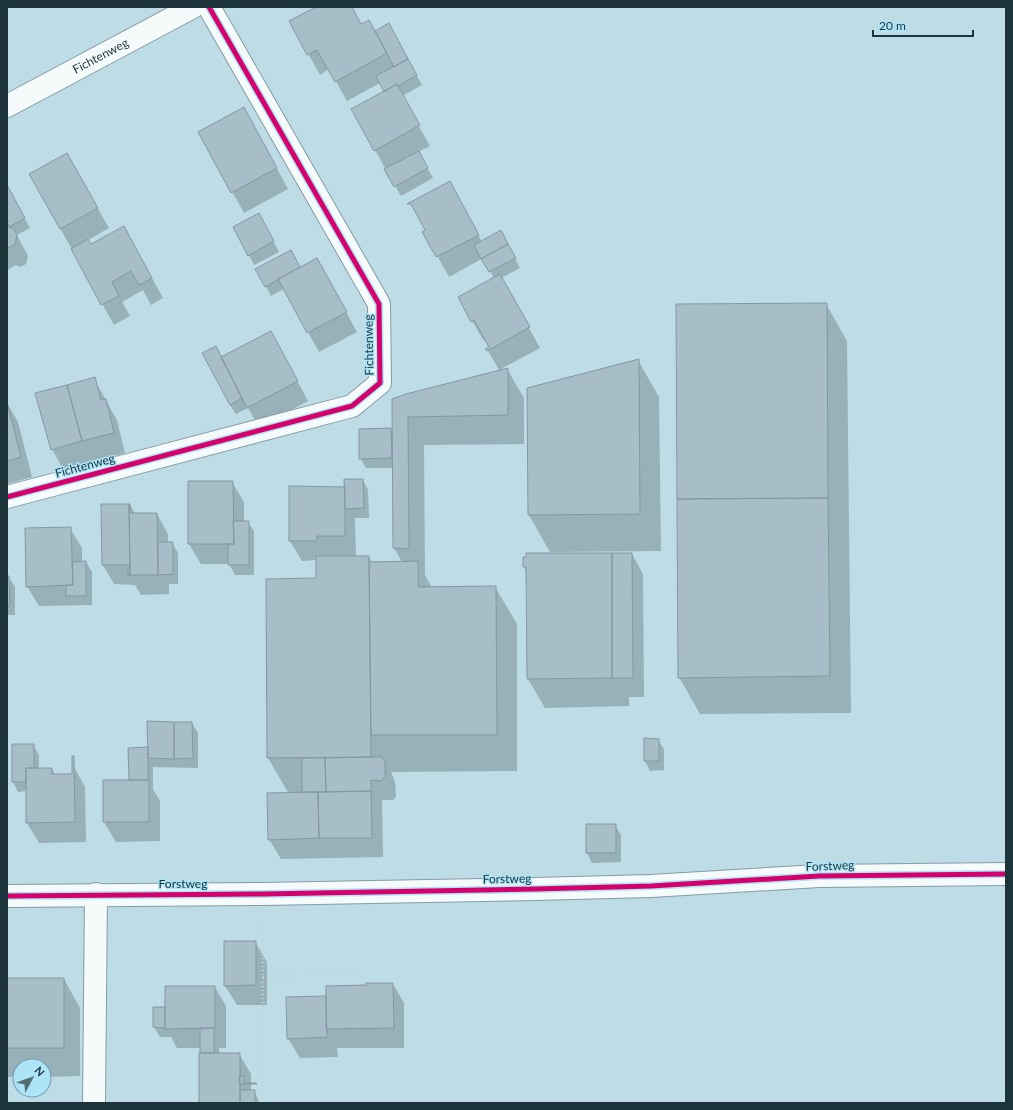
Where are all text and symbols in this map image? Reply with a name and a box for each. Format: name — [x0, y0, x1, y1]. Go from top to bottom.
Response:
scale bar — [873, 12, 973, 38]
text: 20 m — [879, 18, 906, 33]
street label: Fichtenweg — [70, 35, 131, 77]
street label: Fichtenweg — [360, 314, 377, 376]
street label: Fichtenweg — [53, 450, 116, 481]
street label: Forstweg — [805, 857, 855, 874]
street label: Forstweg — [482, 871, 532, 886]
street label: Forstweg — [159, 876, 207, 891]
north arrow — [12, 1058, 52, 1098]
text: N — [32, 1064, 48, 1079]

